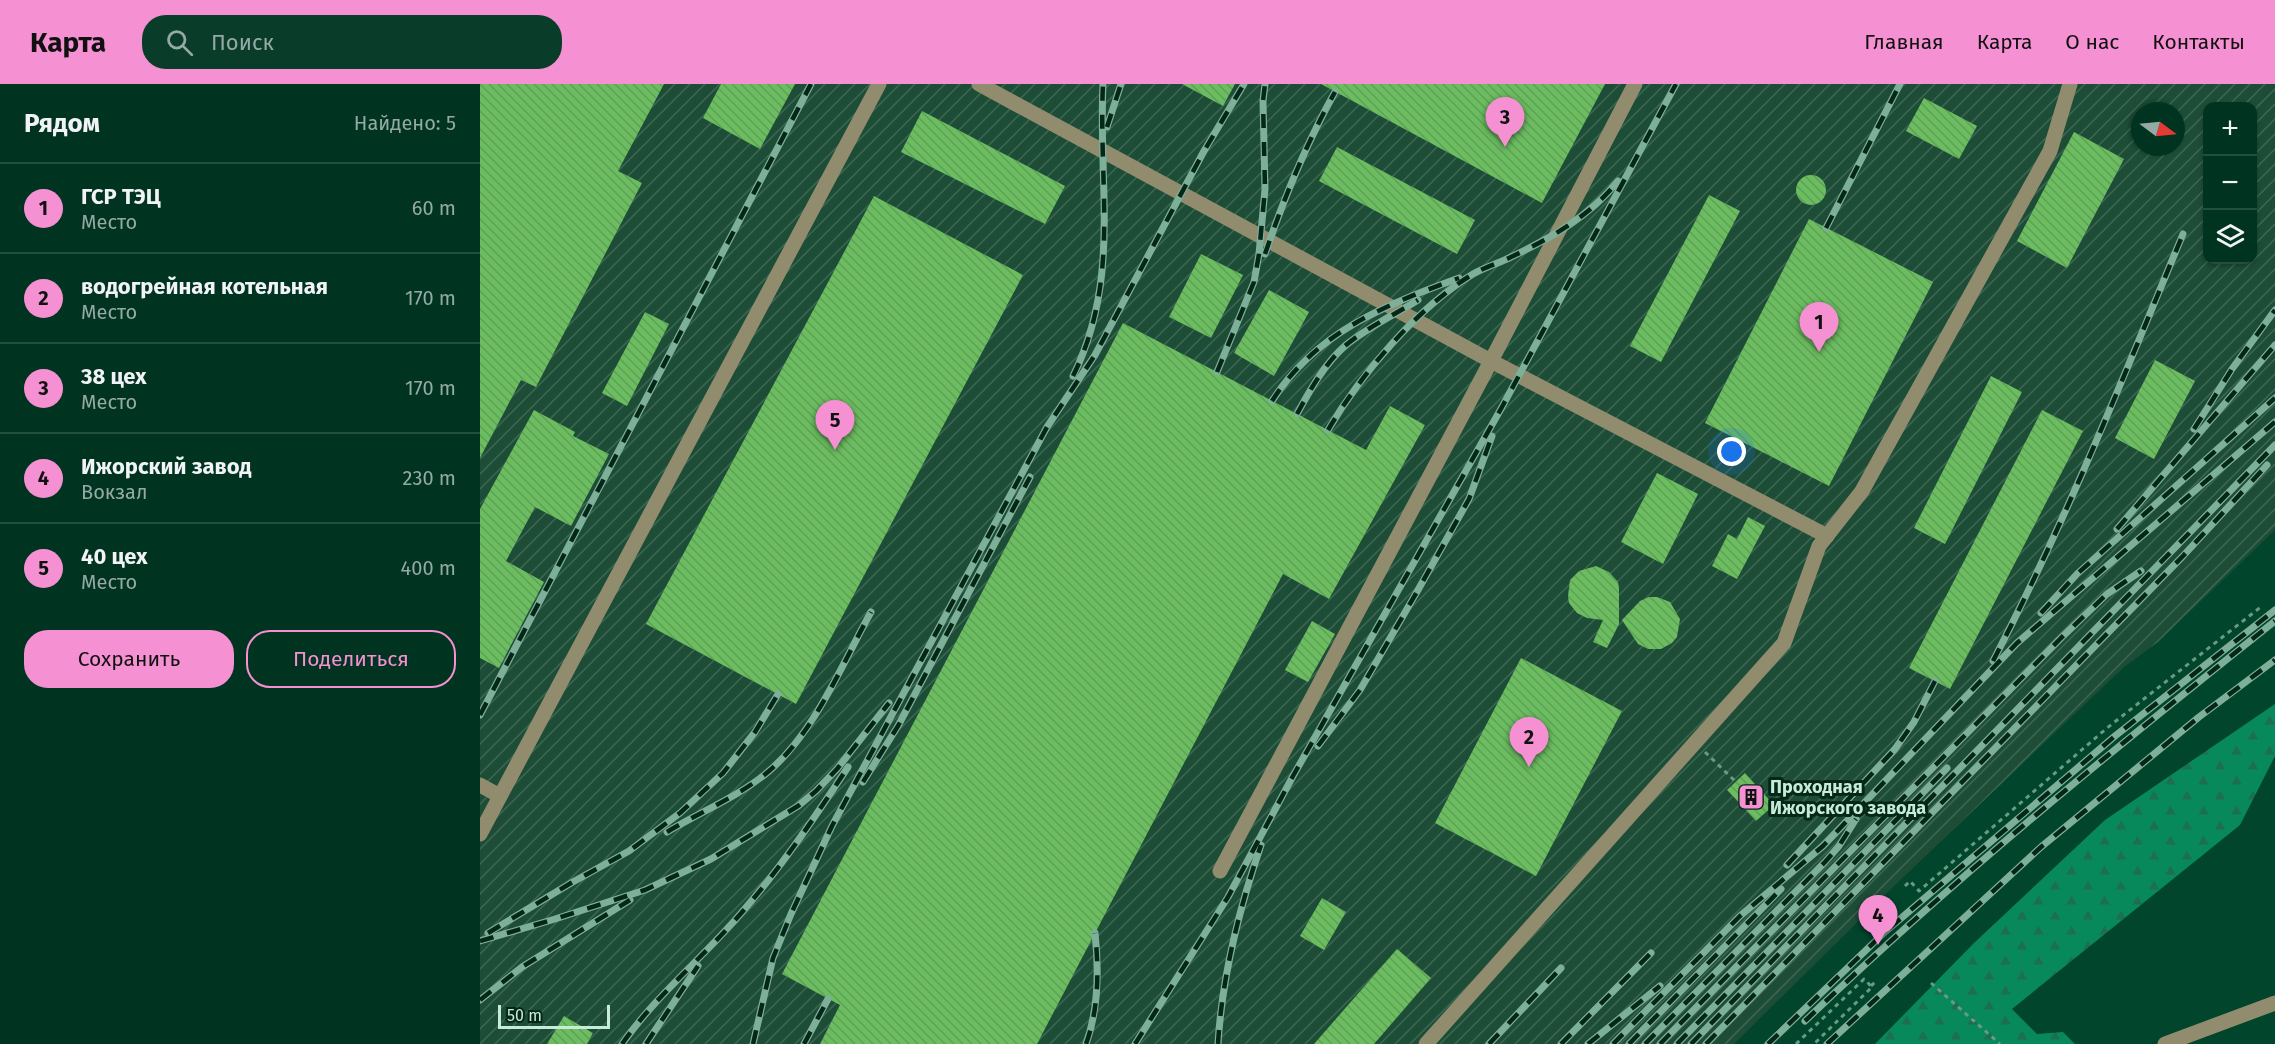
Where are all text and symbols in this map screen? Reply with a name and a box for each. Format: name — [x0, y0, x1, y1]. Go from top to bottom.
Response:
search box — [142, 15, 562, 69]
text: Карта — [30, 26, 106, 59]
icon: search — [163, 26, 196, 59]
text: Поиск — [211, 29, 274, 56]
text: Главная — [1864, 29, 1944, 55]
text: Карта — [1977, 29, 2032, 55]
text: О нас — [2065, 29, 2119, 55]
text: Контакты — [2152, 29, 2245, 55]
pin: 3 — [1486, 98, 1524, 147]
north arrow — [2131, 102, 2185, 156]
map controls — [2203, 102, 2257, 264]
button: + — [2203, 102, 2257, 156]
text: Рядом — [24, 108, 100, 139]
text: Найдено: 5 — [354, 111, 456, 135]
button: − — [2203, 156, 2257, 210]
text: ГСР ТЭЦ — [81, 183, 161, 210]
text: 1 — [39, 196, 48, 220]
text: 60 m — [412, 196, 456, 220]
text: Место — [81, 210, 137, 234]
button: layers — [2203, 210, 2257, 264]
text: водогрейная котельная — [81, 273, 328, 300]
text: 2 — [38, 286, 49, 310]
text: 170 m — [405, 286, 456, 310]
text: Место — [81, 300, 137, 324]
pin: 1 — [1800, 302, 1838, 352]
text: 38 цех — [81, 363, 146, 390]
text: 3 — [38, 376, 49, 400]
text: 170 m — [405, 376, 456, 400]
text: Место — [81, 390, 137, 414]
pin: 5 — [816, 400, 854, 450]
your location — [1717, 437, 1746, 466]
text: Ижорский завод — [81, 453, 251, 480]
text: 4 — [38, 466, 49, 490]
text: 230 m — [403, 466, 456, 490]
text: Вокзал — [81, 480, 147, 504]
text: 40 цех — [81, 543, 147, 570]
text: 5 — [38, 556, 49, 580]
text: 400 m — [401, 556, 456, 580]
text: Место — [81, 570, 137, 594]
button: Сохранить — [24, 630, 234, 688]
button: Поделиться — [246, 630, 456, 688]
pin: 2 — [1510, 718, 1548, 767]
place label: Проходная Ижорского завода — [1770, 776, 1926, 819]
building icon: Проходная Ижорского завода — [1736, 782, 1766, 812]
pin: 4 — [1858, 896, 1898, 945]
scale bar — [498, 1002, 610, 1030]
text: 50 m — [507, 1006, 542, 1025]

